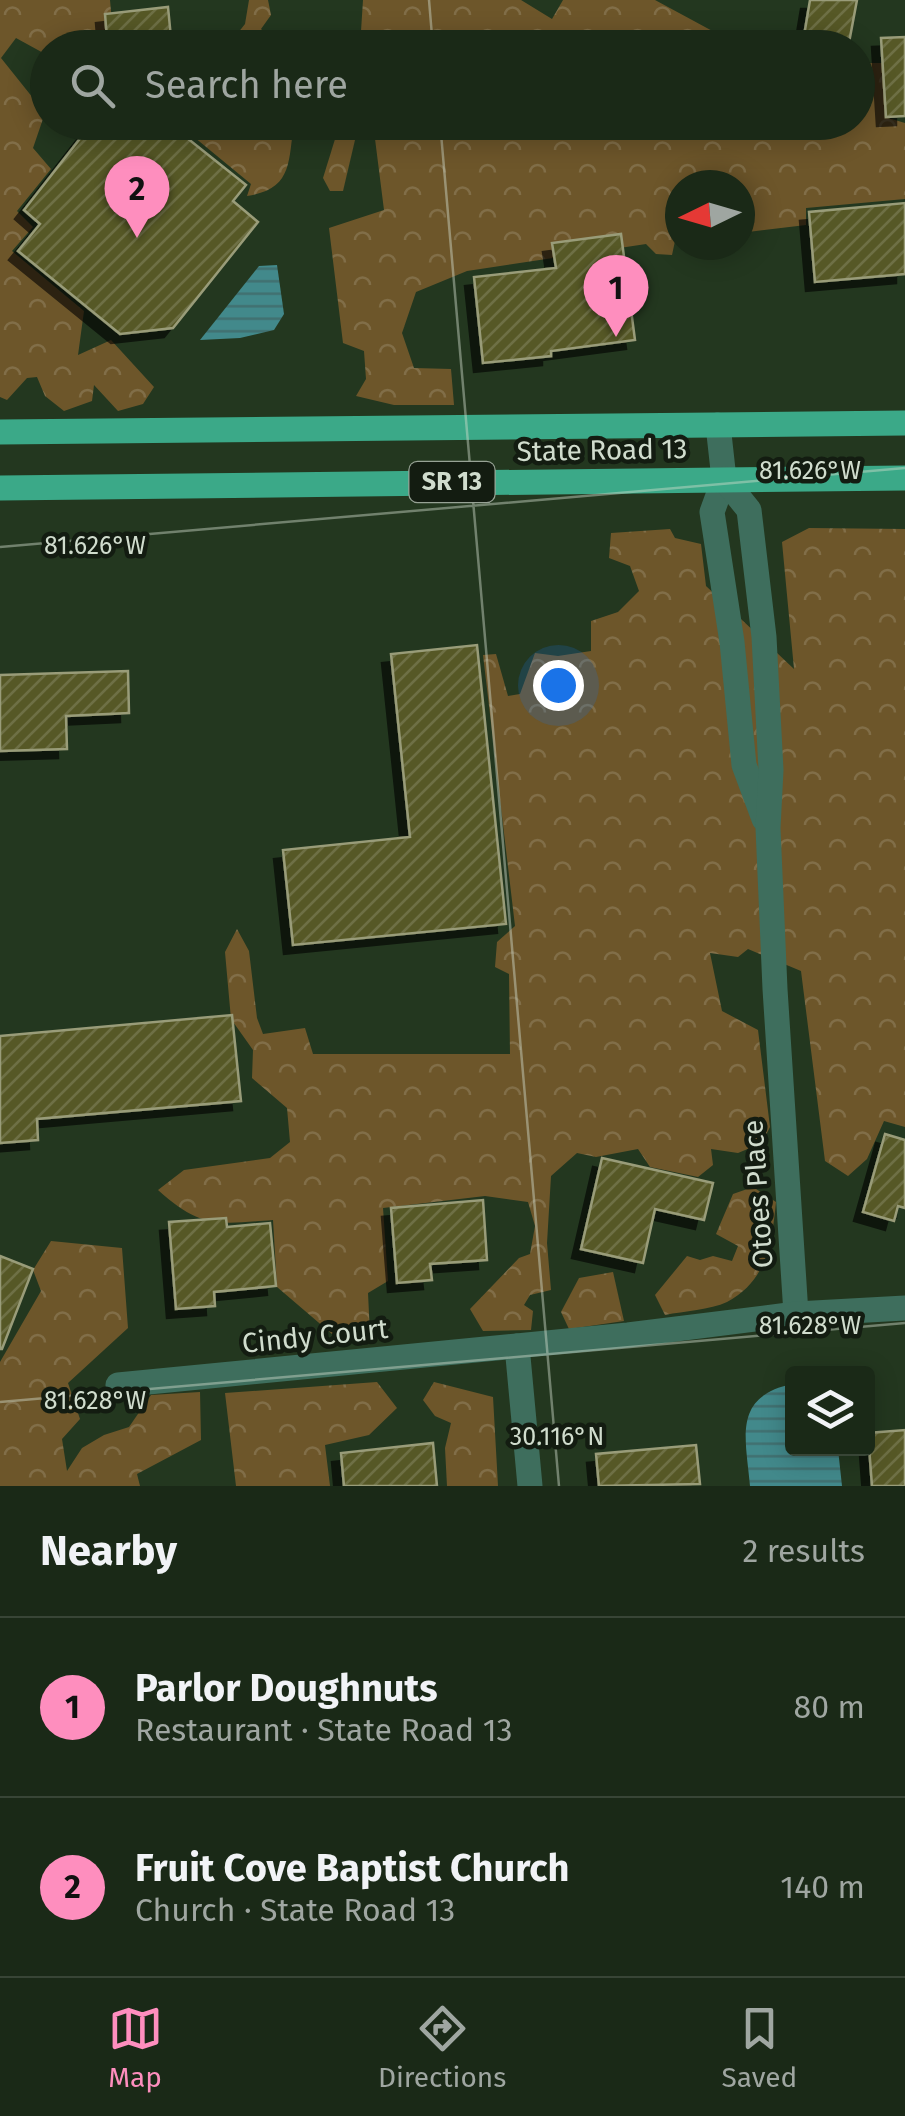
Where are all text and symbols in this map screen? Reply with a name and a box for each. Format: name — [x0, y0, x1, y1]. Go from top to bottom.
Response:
search box — [30, 30, 875, 140]
icon: search — [65, 58, 120, 113]
text: Search here — [145, 62, 348, 108]
pin: 2 — [104, 156, 170, 238]
north arrow — [665, 170, 755, 260]
pin: 1 — [584, 255, 648, 337]
street label: State Road 13 — [516, 432, 688, 468]
text: 81.626°W — [759, 456, 861, 486]
road number: SR 13 — [410, 462, 494, 502]
text: 81.626°W — [44, 531, 146, 561]
your location — [533, 660, 584, 711]
street label: Otoes Place — [736, 1119, 780, 1269]
text: 81.628°W — [759, 1311, 862, 1341]
street label: Cindy Court — [240, 1312, 391, 1360]
map controls — [785, 1366, 875, 1456]
button: layers — [785, 1366, 875, 1456]
text: 81.628°W — [44, 1386, 147, 1416]
text: 30.116°N — [510, 1422, 604, 1452]
text: Nearby — [40, 1526, 177, 1576]
text: 2 results — [742, 1532, 865, 1570]
text: Parlor Doughnuts — [135, 1665, 438, 1711]
text: 1 — [65, 1688, 80, 1726]
text: 80 m — [794, 1688, 865, 1726]
text: Restaurant · State Road 13 — [135, 1711, 512, 1749]
text: Fruit Cove Baptist Church — [135, 1845, 569, 1891]
text: 2 — [64, 1868, 81, 1906]
text: 140 m — [780, 1868, 865, 1906]
text: Church · State Road 13 — [135, 1891, 455, 1929]
tab: Map — [108, 2001, 163, 2094]
tab: Directions — [378, 2001, 506, 2094]
tab: Saved — [722, 2001, 797, 2094]

